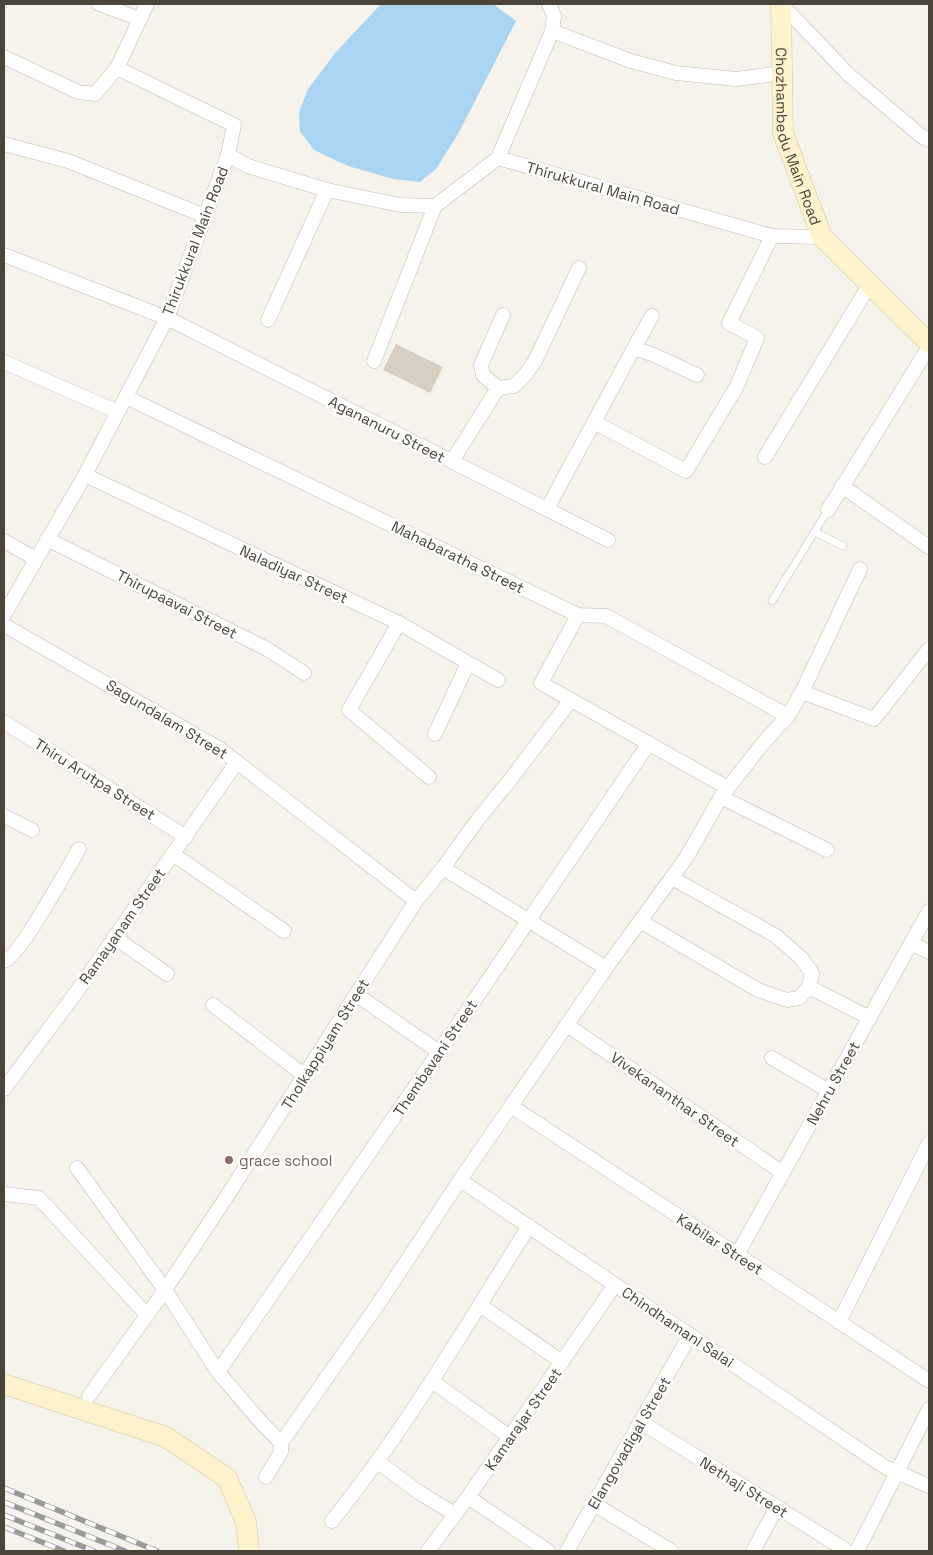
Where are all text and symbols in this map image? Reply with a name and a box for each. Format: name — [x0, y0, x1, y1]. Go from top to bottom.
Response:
street label: Chozhambedu Main Road — [772, 47, 826, 228]
street label: Thirukkural Main Road — [524, 157, 682, 219]
street label: Thirukkural Main Road — [158, 164, 232, 318]
street label: Agananuru Street — [326, 391, 449, 467]
street label: Mahabaratha Street — [388, 517, 528, 598]
street label: Naladiyar Street — [237, 541, 351, 607]
street label: Thirupaavai Street — [113, 565, 241, 643]
street label: Sagundalam Street — [103, 675, 231, 763]
street label: Thiru Arutpa Street — [31, 734, 159, 824]
street label: Ramayanam Street — [75, 864, 169, 988]
street label: Tholkappiyam Street — [277, 975, 373, 1113]
street label: Thembavani Street — [389, 996, 481, 1120]
street label: Nehru Street — [802, 1038, 864, 1128]
street label: Vivekananthar Street — [607, 1047, 743, 1151]
place label: grace school — [239, 1151, 332, 1170]
marker: grace school — [223, 1154, 235, 1166]
street label: Kabilar Street — [673, 1209, 767, 1279]
street label: Chindhamani Salai — [618, 1282, 738, 1372]
street label: Kamarajar Street — [481, 1364, 566, 1474]
street label: Elangovadigal Street — [583, 1373, 675, 1513]
street label: Nethaji Street — [696, 1452, 792, 1522]

